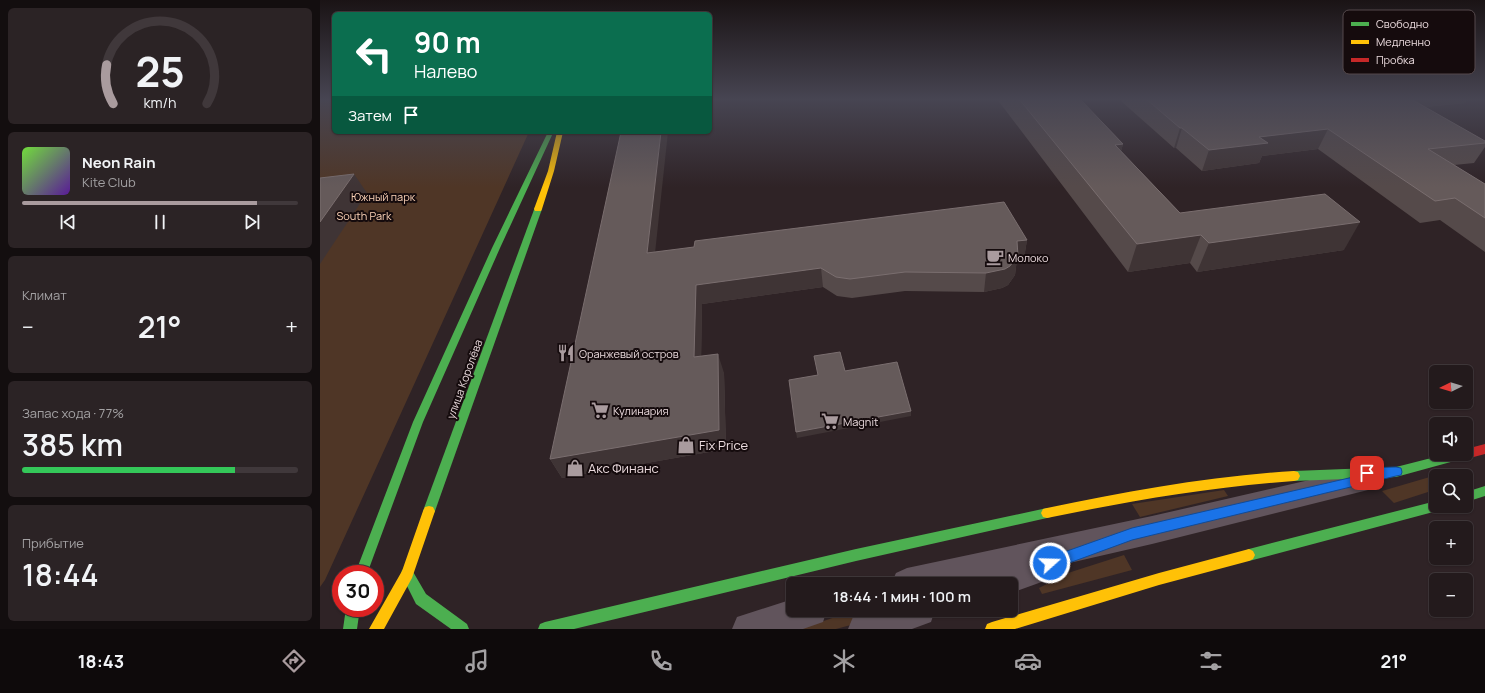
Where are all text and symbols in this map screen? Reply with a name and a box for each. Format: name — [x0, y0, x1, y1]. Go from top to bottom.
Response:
legend — [1343, 10, 1475, 74]
text: Свободно — [1376, 16, 1429, 31]
text: 90 m — [414, 23, 481, 61]
icon: left — [348, 28, 400, 80]
text: Медленно — [1376, 34, 1431, 49]
text: 25 — [135, 43, 185, 99]
text: Пробка — [1376, 52, 1415, 67]
text: Налево — [414, 59, 478, 83]
text: km/h — [143, 93, 177, 112]
icon: arrive — [400, 104, 422, 126]
text: Затем — [348, 105, 392, 126]
text: Neon Rain — [82, 152, 156, 173]
text: Kite Club — [82, 173, 136, 191]
park label: Южный парк — [351, 189, 416, 204]
park label: South Park — [337, 208, 392, 223]
icon: previous — [57, 211, 79, 233]
icon: pause — [149, 211, 171, 233]
icon: next — [241, 211, 263, 233]
cafe icon: Молоко — [985, 247, 1005, 267]
place label: Молоко — [1008, 250, 1049, 265]
text: Климат — [22, 286, 67, 304]
text: 21° — [138, 306, 181, 347]
text: − — [22, 312, 34, 342]
text: + — [285, 312, 298, 342]
street label: улица Королёва — [443, 337, 485, 421]
restaurant icon: Оранжевый остров — [556, 343, 576, 363]
place label: Оранжевый остров — [579, 346, 679, 361]
north arrow — [1429, 365, 1473, 409]
map controls — [1429, 365, 1473, 617]
supermarket icon: Кулинария — [590, 400, 610, 420]
place label: Кулинария — [613, 403, 669, 418]
text: Запас хода · 77% — [22, 404, 124, 422]
supermarket icon: Magnit — [820, 411, 840, 431]
place label: Magnit — [843, 414, 878, 429]
button: sound — [1429, 417, 1473, 461]
text: 385 km — [22, 424, 123, 465]
shop icon: Fix Price — [676, 435, 696, 455]
place label: Fix Price — [699, 436, 749, 454]
pin — [1350, 456, 1384, 490]
shop icon: Акс Финанс — [565, 458, 585, 478]
place label: Акс Финанс — [588, 459, 659, 477]
icon: arrive — [1356, 462, 1378, 484]
button: search — [1429, 469, 1473, 513]
button: + — [1429, 521, 1473, 565]
text: Прибытие — [22, 534, 84, 552]
position arrow — [1029, 542, 1071, 584]
text: 18:44 — [22, 554, 99, 595]
speed limit sign: 30 — [332, 565, 384, 617]
button: − — [1429, 573, 1473, 617]
text: 18:44 · 1 мин · 100 m — [833, 586, 971, 607]
icon: directions — [280, 647, 308, 675]
icon: music — [463, 647, 491, 675]
icon: phone — [647, 647, 675, 675]
icon: climate — [830, 647, 858, 675]
icon: car — [1014, 647, 1042, 675]
icon: filters — [1197, 647, 1225, 675]
text: 18:43 — [78, 649, 124, 673]
text: 21° — [1381, 649, 1407, 673]

